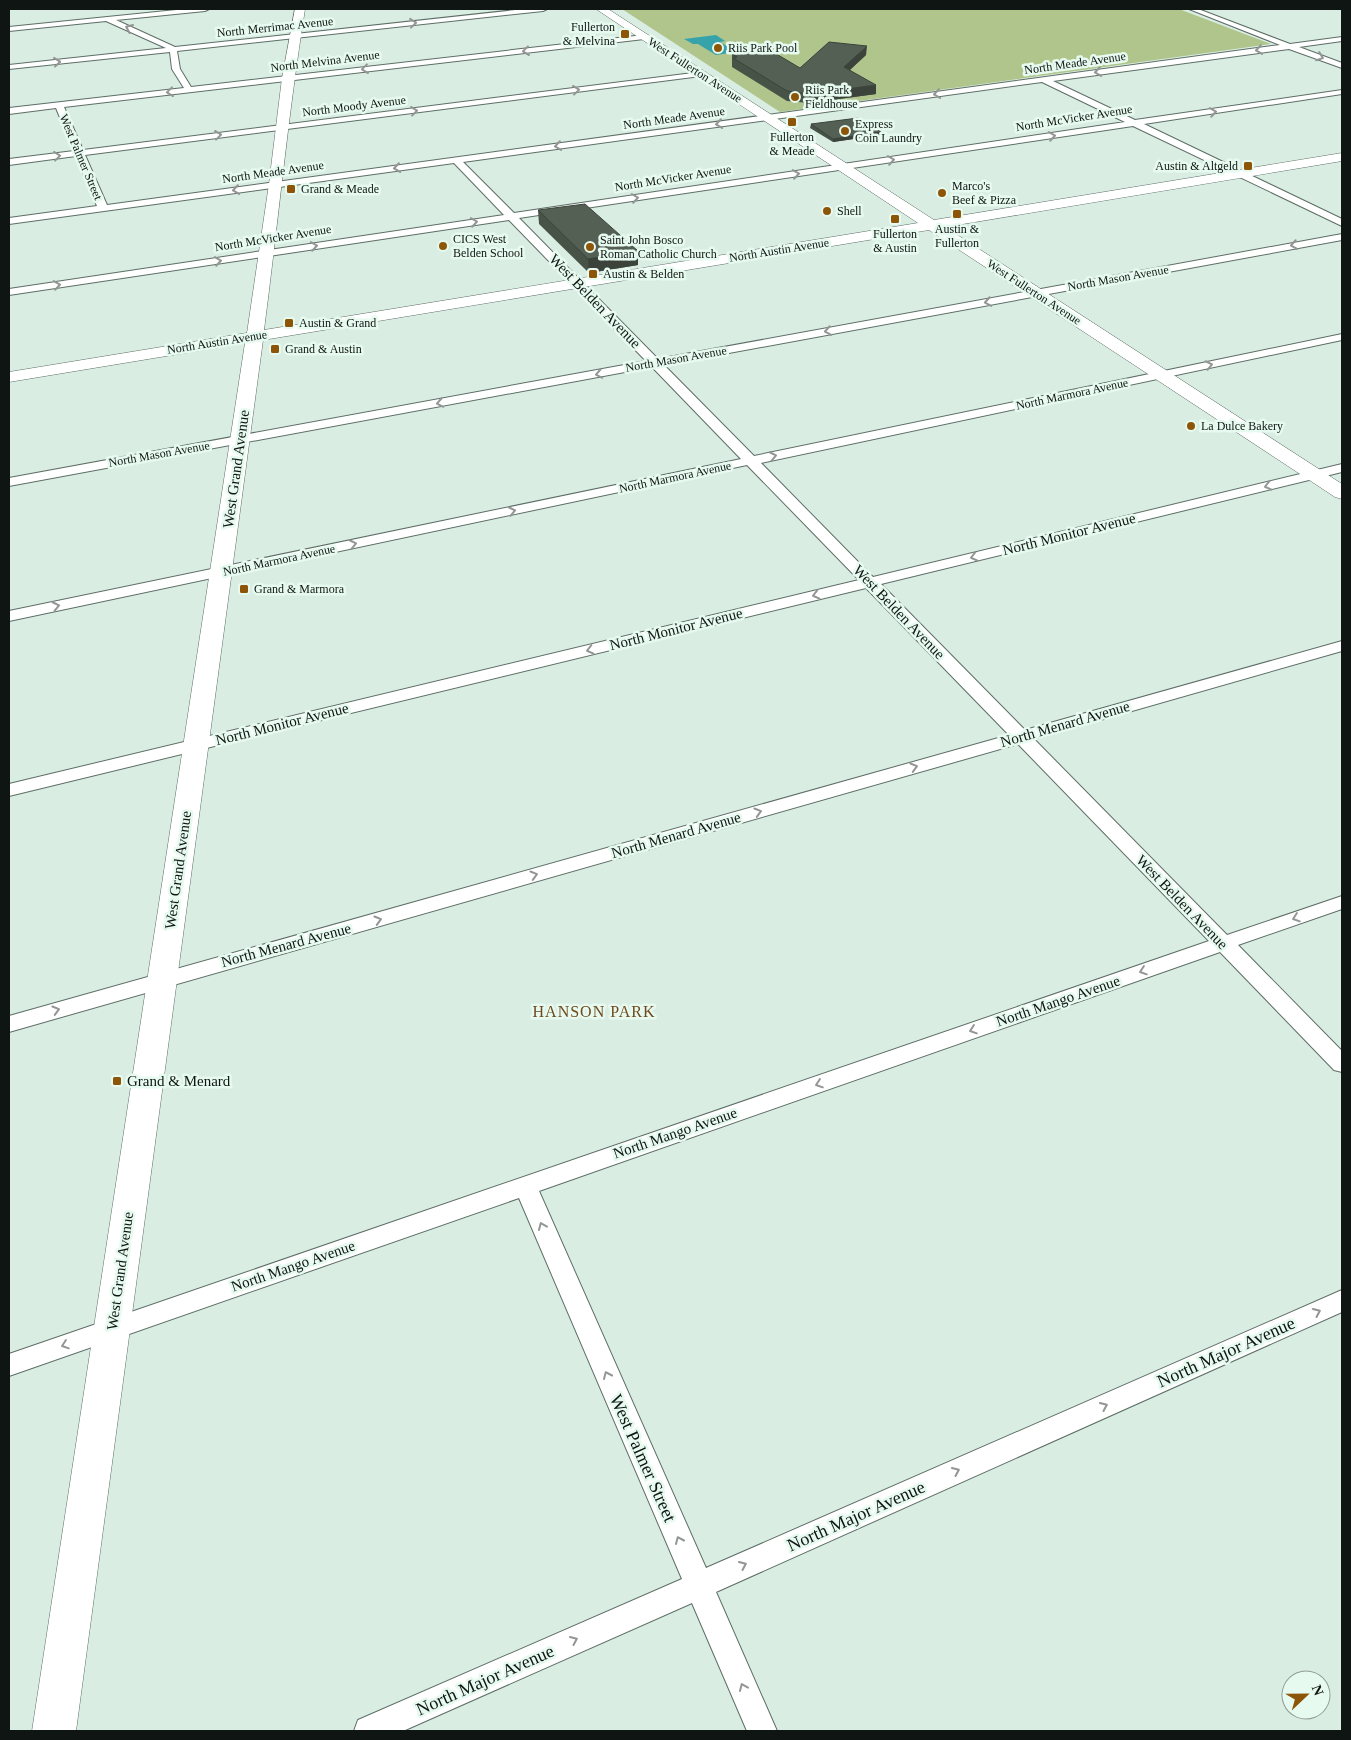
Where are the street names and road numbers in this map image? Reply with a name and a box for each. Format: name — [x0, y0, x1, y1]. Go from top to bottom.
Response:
street label: North Merrimac Avenue — [216, 14, 334, 40]
street label: West Fullerton Avenue — [645, 34, 745, 106]
street label: North Melvina Avenue — [270, 47, 380, 75]
street label: North Meade Avenue — [1023, 49, 1127, 77]
street label: North Moody Avenue — [301, 93, 407, 119]
street label: North McVicker Avenue — [1015, 102, 1133, 134]
street label: North Meade Avenue — [622, 104, 726, 132]
street label: West Palmer Street — [57, 112, 106, 203]
street label: North Meade Avenue — [221, 158, 325, 186]
street label: North McVicker Avenue — [614, 162, 732, 194]
street label: North McVicker Avenue — [214, 222, 332, 254]
street label: North Austin Avenue — [728, 235, 830, 265]
street label: West Belden Avenue — [546, 251, 644, 352]
street label: West Fullerton Avenue — [984, 256, 1084, 328]
street label: North Mason Avenue — [1066, 262, 1170, 294]
street label: North Austin Avenue — [166, 327, 268, 357]
street label: North Mason Avenue — [624, 343, 728, 375]
street label: North Marmora Avenue — [1015, 375, 1129, 413]
street label: West Grand Avenue — [220, 408, 252, 529]
street label: North Mason Avenue — [107, 438, 211, 470]
street label: North Marmora Avenue — [618, 458, 732, 496]
street label: North Monitor Avenue — [1001, 510, 1137, 558]
street label: North Marmora Avenue — [222, 541, 336, 579]
street label: West Belden Avenue — [850, 562, 948, 663]
street label: North Monitor Avenue — [608, 605, 744, 653]
street label: North Menard Avenue — [998, 698, 1132, 750]
street label: North Monitor Avenue — [214, 700, 350, 748]
street label: West Grand Avenue — [162, 809, 194, 930]
street label: North Menard Avenue — [609, 809, 743, 861]
street label: West Belden Avenue — [1133, 852, 1231, 953]
street label: North Menard Avenue — [219, 920, 353, 970]
street label: North Mango Avenue — [994, 972, 1122, 1030]
street label: North Mango Avenue — [611, 1104, 739, 1162]
street label: West Grand Avenue — [104, 1210, 136, 1331]
street label: North Mango Avenue — [229, 1237, 357, 1295]
street label: North Major Avenue — [1154, 1313, 1298, 1391]
street label: West Palmer Street — [606, 1391, 680, 1525]
street label: North Major Avenue — [784, 1477, 928, 1555]
street label: North Major Avenue — [413, 1641, 557, 1719]

